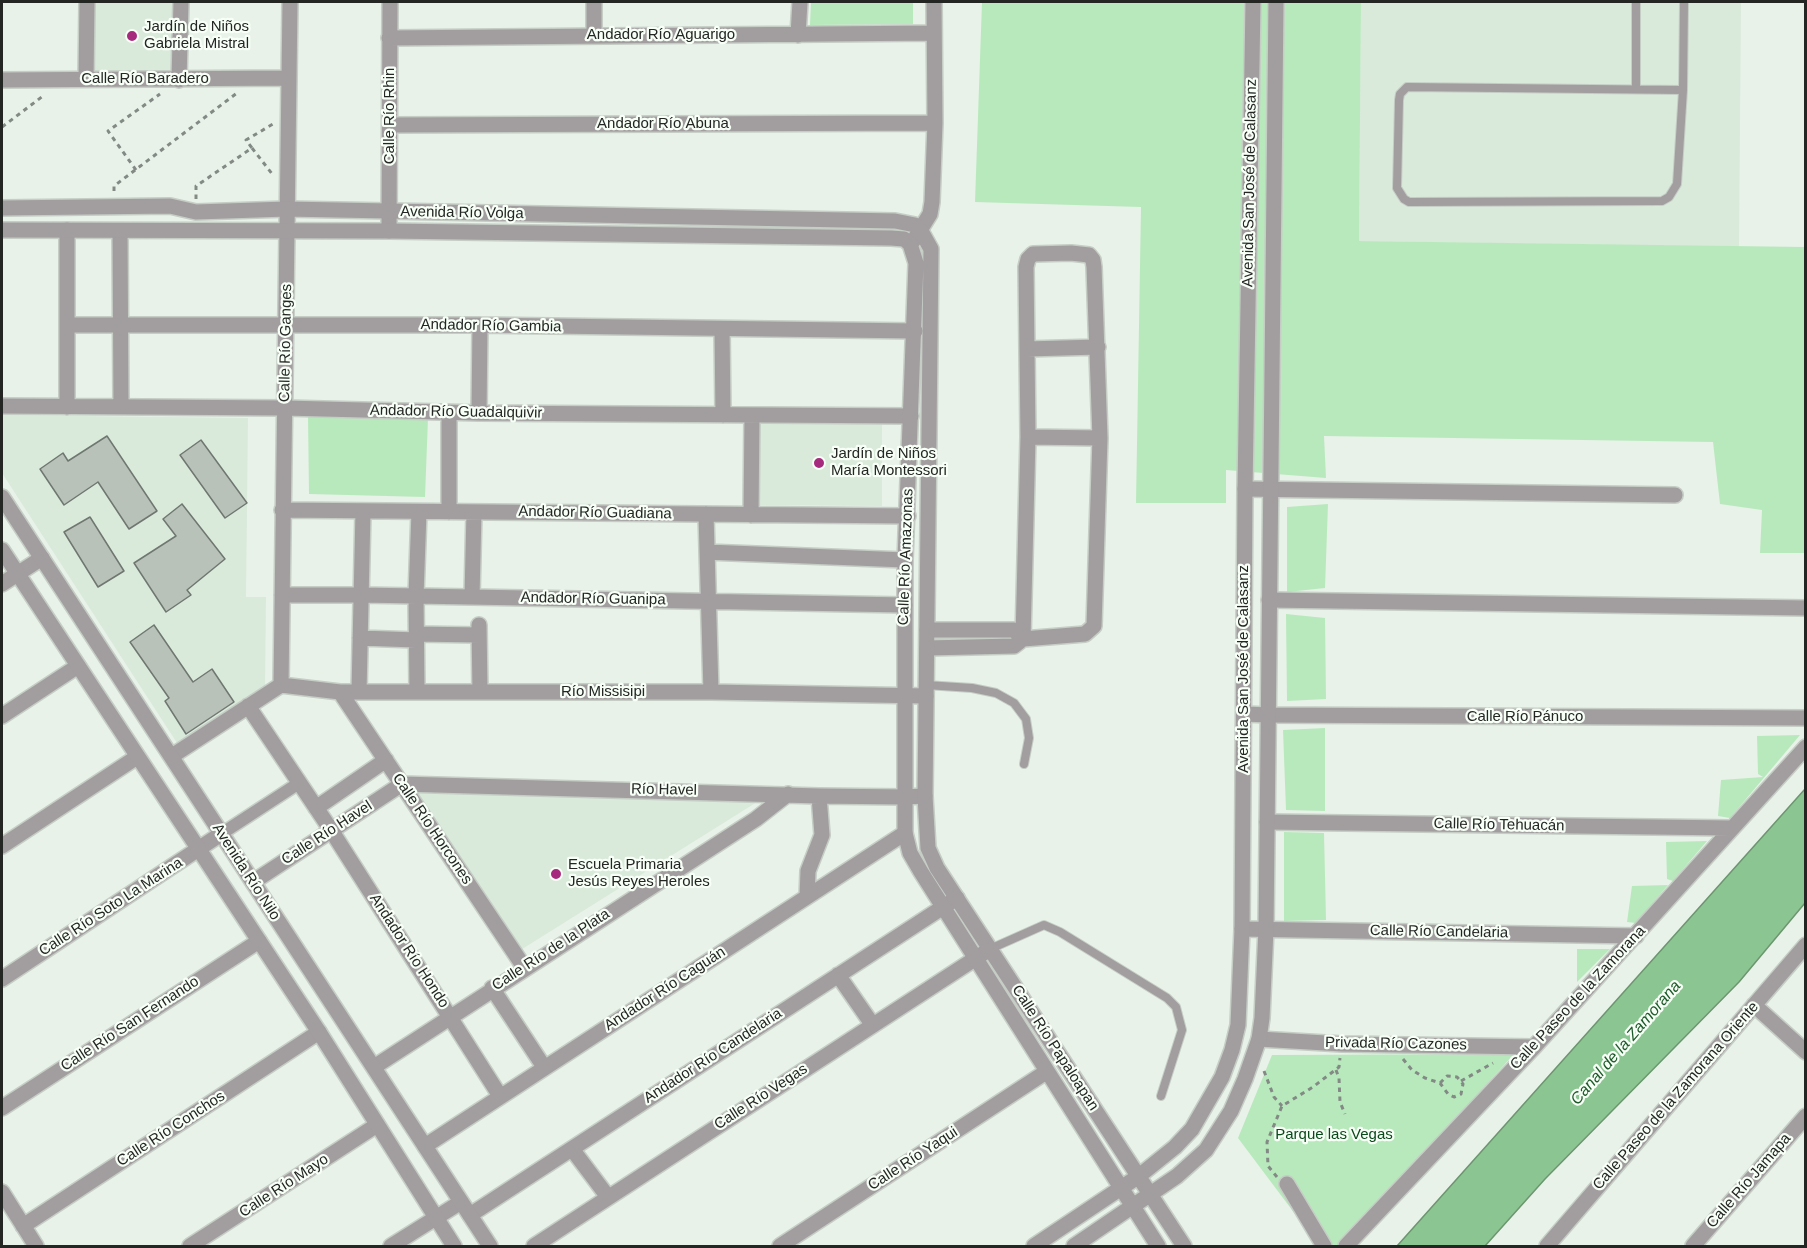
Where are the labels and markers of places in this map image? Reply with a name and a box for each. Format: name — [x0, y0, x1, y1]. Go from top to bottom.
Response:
place label: Jardín de Niños Gabriela Mistral — [144, 18, 249, 53]
marker: Jardín de Niños Gabriela Mistral — [125, 29, 139, 43]
place label: Jardín de Niños María Montessori — [831, 445, 947, 480]
marker: Jardín de Niños María Montessori — [812, 456, 826, 470]
place label: Escuela Primaria Jesús Reyes Heroles — [568, 856, 710, 891]
marker: Escuela Primaria Jesús Reyes Heroles — [549, 867, 563, 881]

